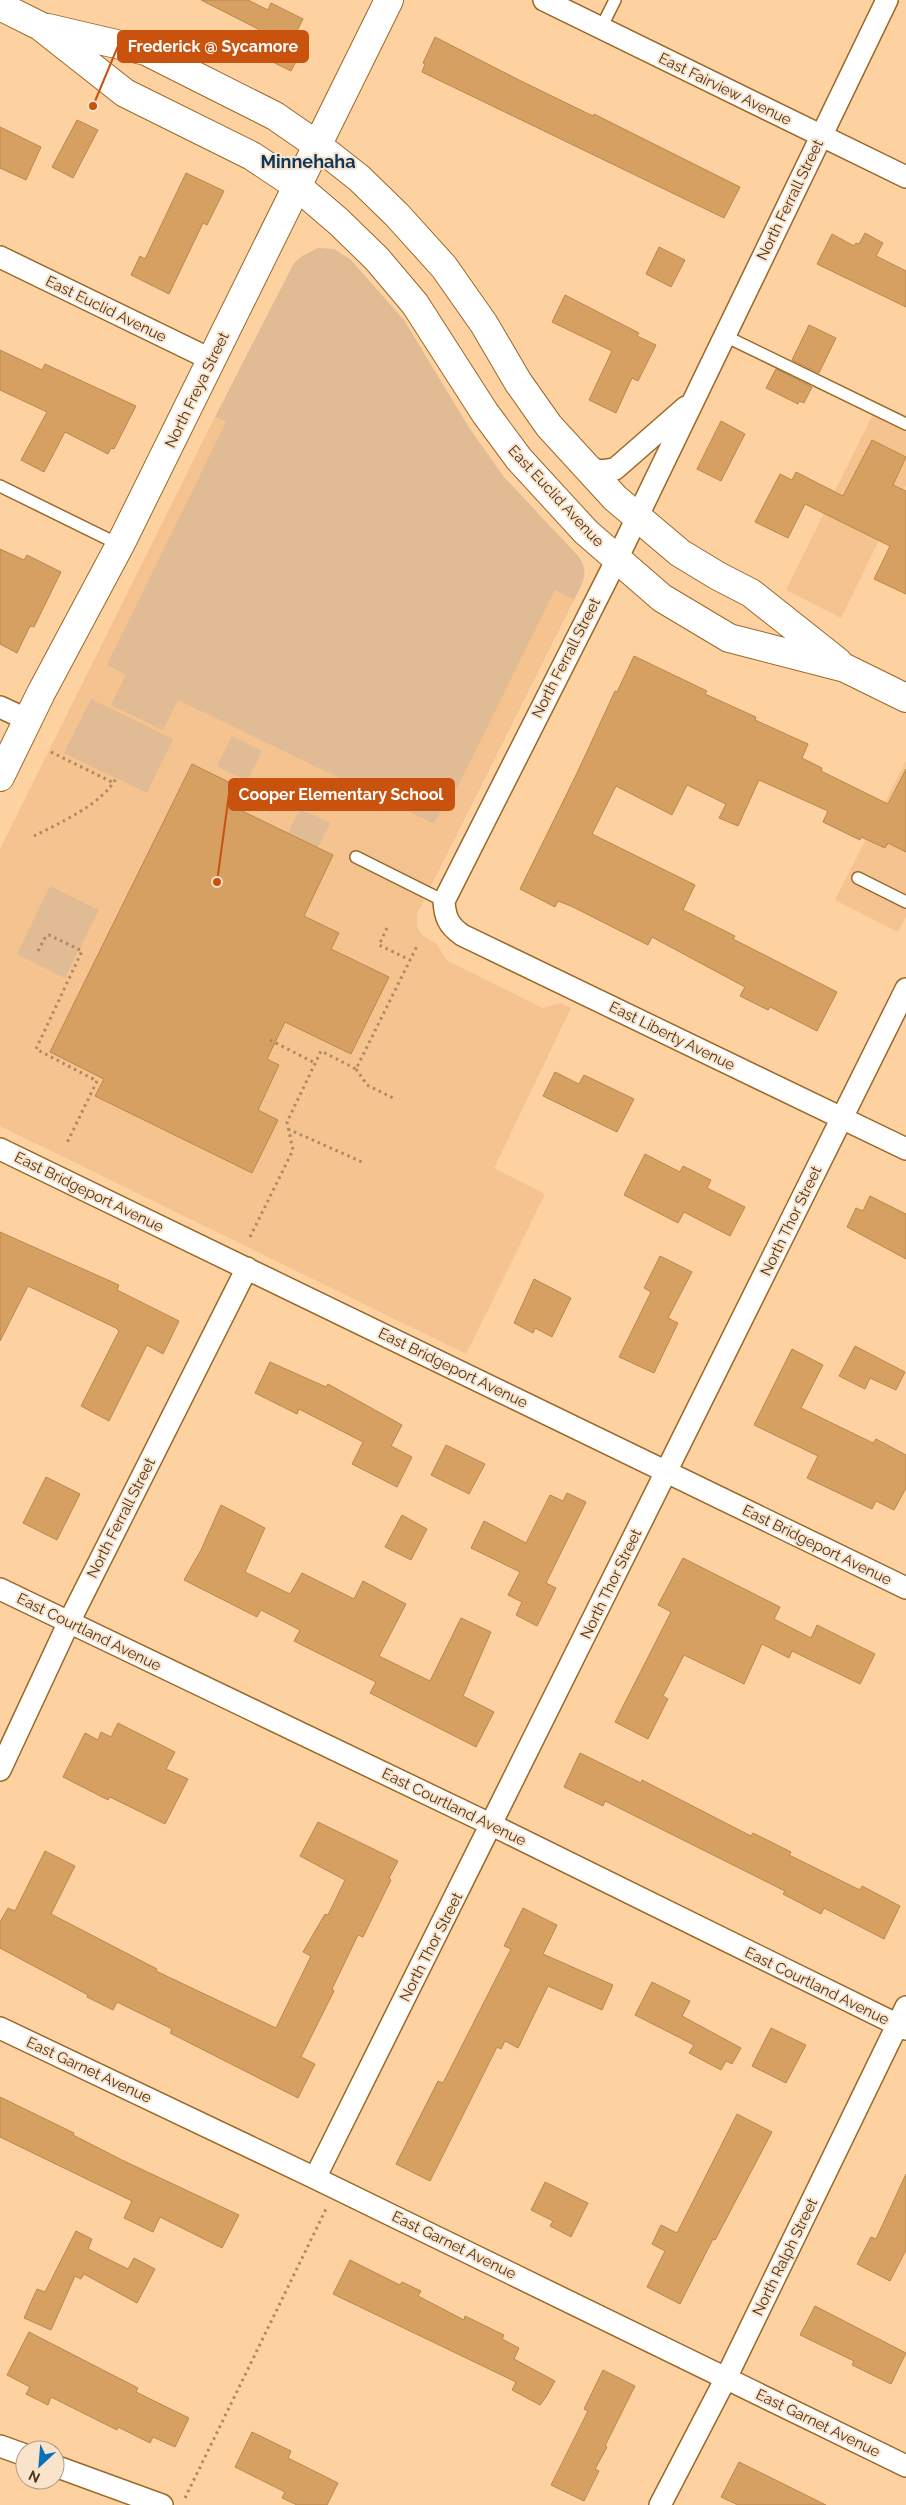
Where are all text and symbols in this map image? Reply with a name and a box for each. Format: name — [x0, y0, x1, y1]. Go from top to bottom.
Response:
callout: Frederick @ Sycamore — [118, 31, 308, 62]
text: Frederick @ Sycamore — [128, 37, 299, 56]
street label: East Fairview Avenue — [656, 49, 795, 129]
street label: North Ferrall Street — [753, 137, 827, 263]
district label: Minnehaha — [260, 151, 356, 172]
street label: East Euclid Avenue — [43, 272, 170, 346]
street label: North Freya Street — [161, 329, 233, 451]
street label: East Euclid Avenue — [504, 442, 608, 551]
street label: North Ferrall Street — [528, 595, 604, 721]
callout: Cooper Elementary School — [229, 779, 454, 810]
text: Cooper Elementary School — [239, 785, 444, 804]
street label: East Liberty Avenue — [606, 998, 738, 1074]
street label: East Bridgeport Avenue — [11, 1148, 167, 1236]
street label: North Thor Street — [757, 1163, 825, 1279]
street label: East Bridgeport Avenue — [375, 1324, 531, 1412]
street label: North Ferrall Street — [83, 1455, 159, 1581]
street label: East Bridgeport Avenue — [739, 1501, 895, 1589]
street label: North Thor Street — [577, 1526, 645, 1642]
street label: East Courtland Avenue — [14, 1589, 164, 1675]
street label: East Courtland Avenue — [379, 1764, 529, 1850]
street label: North Thor Street — [396, 1889, 466, 2005]
street label: East Courtland Avenue — [742, 1943, 892, 2029]
street label: East Garnet Avenue — [24, 2033, 155, 2107]
street label: North Ralph Street — [749, 2195, 821, 2319]
street label: East Garnet Avenue — [389, 2207, 519, 2283]
street label: East Garnet Avenue — [753, 2385, 883, 2461]
north arrow — [15, 2440, 65, 2490]
text: N — [26, 2467, 43, 2486]

